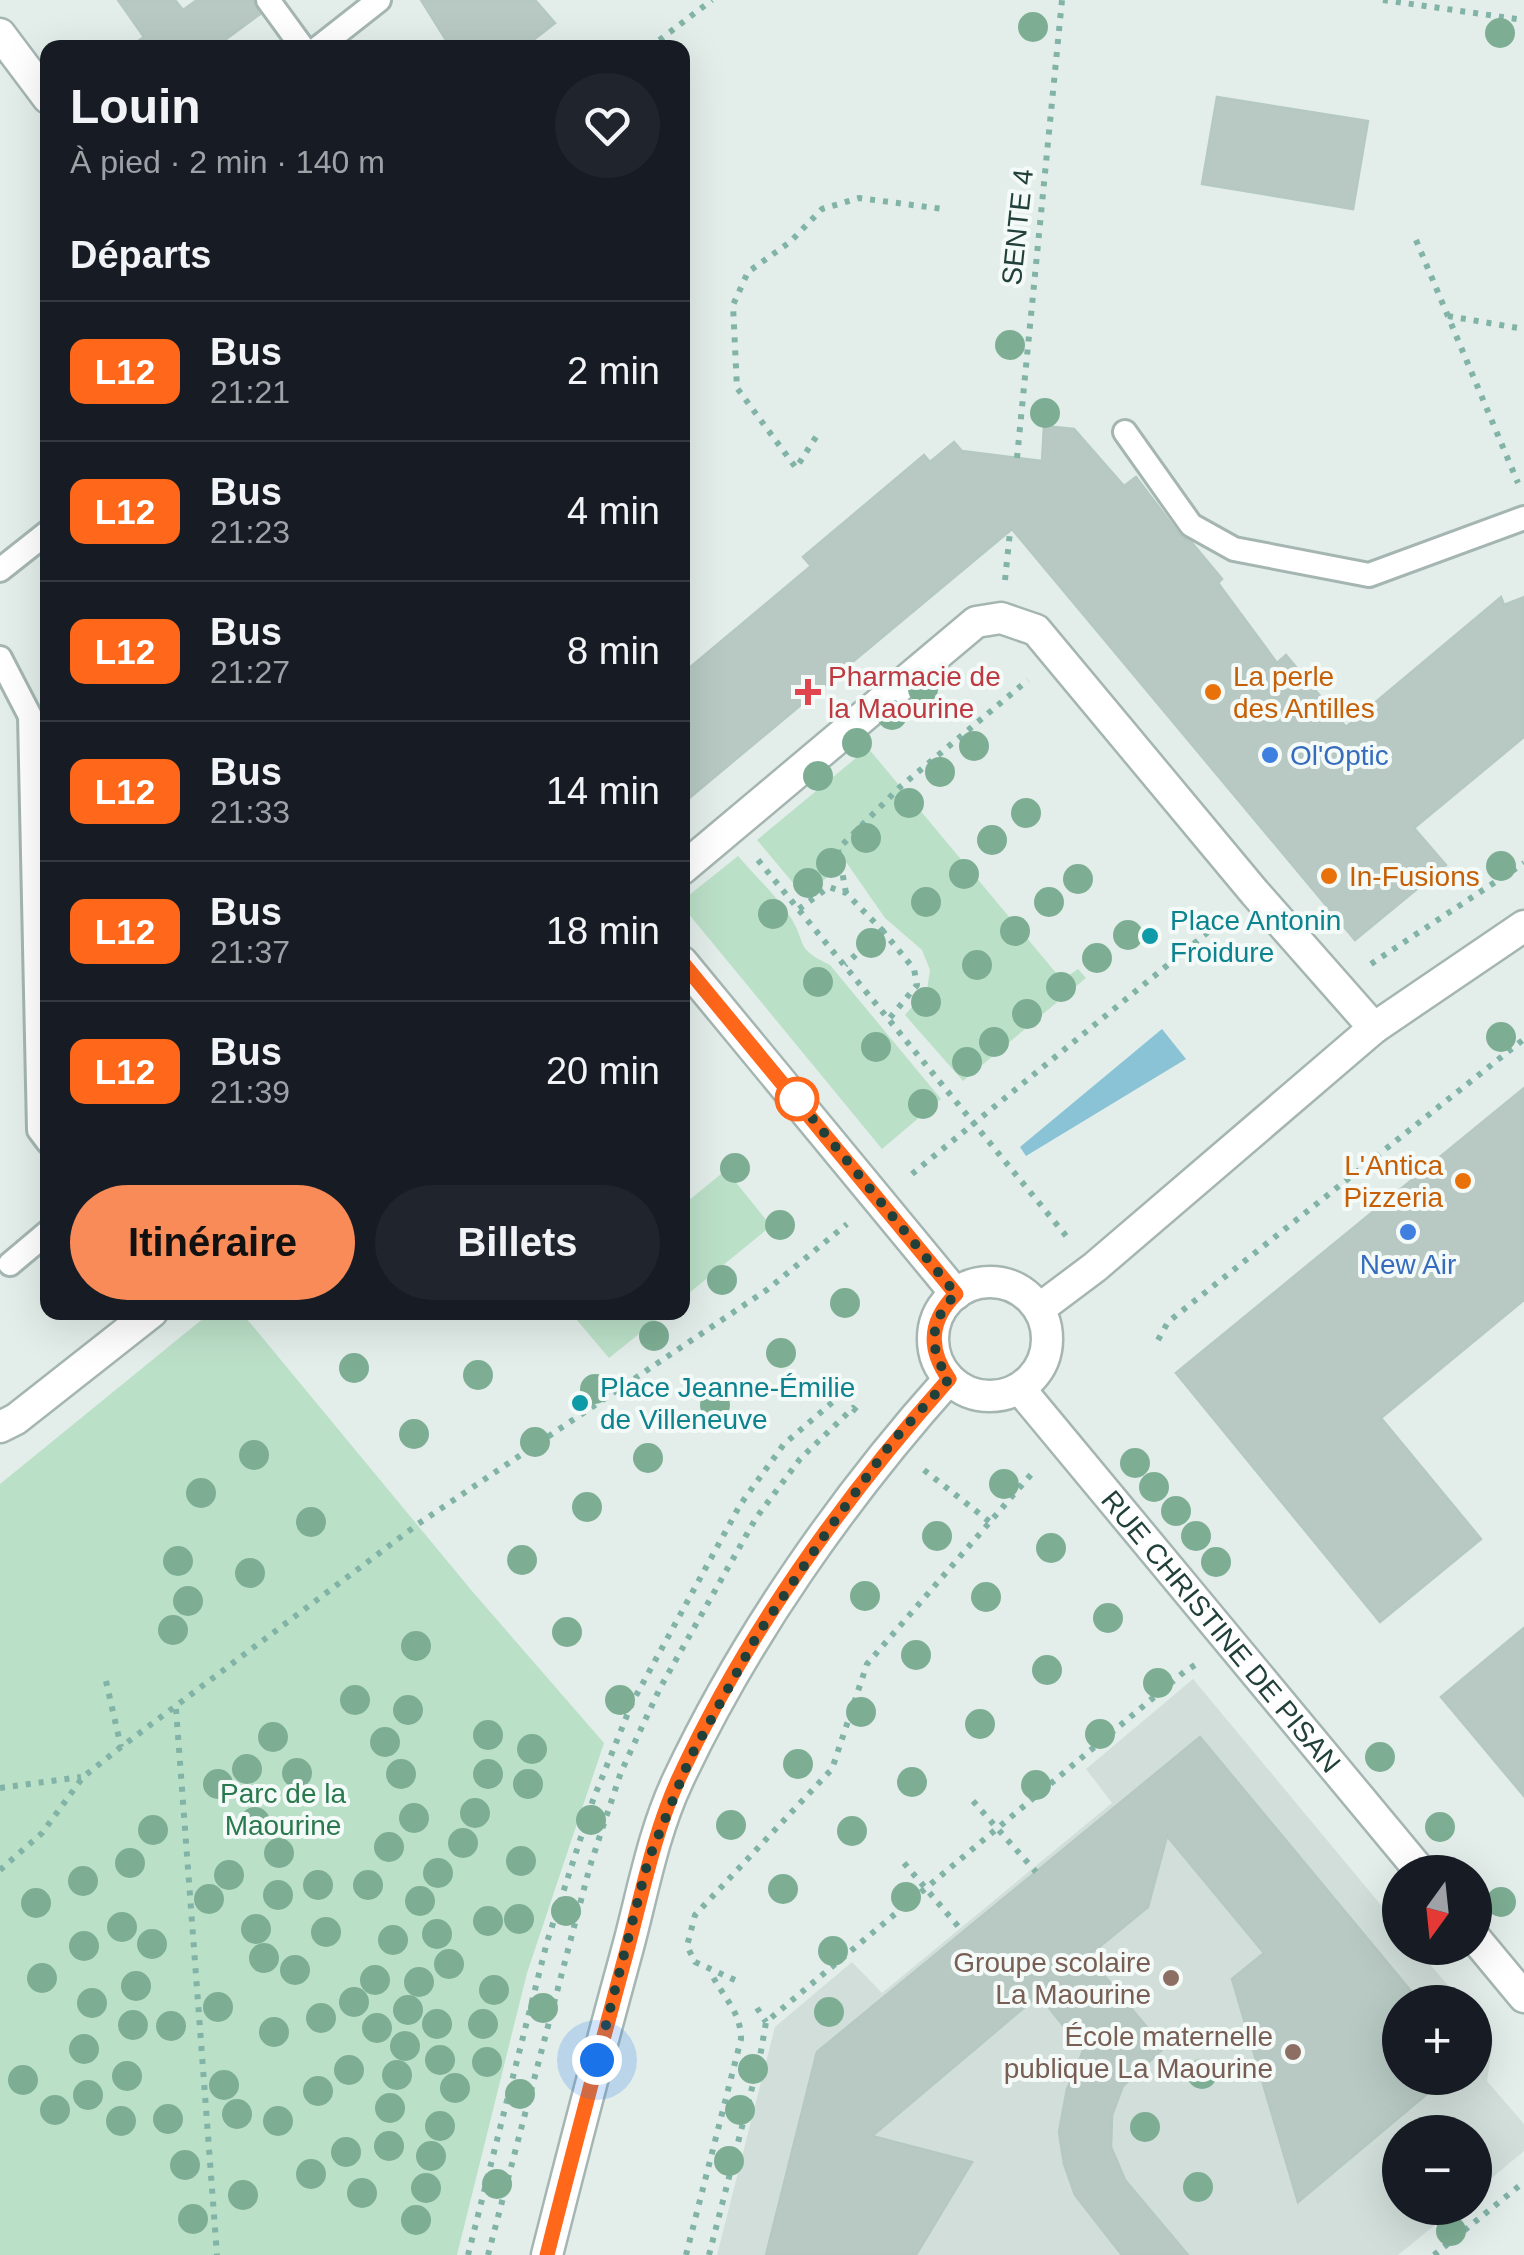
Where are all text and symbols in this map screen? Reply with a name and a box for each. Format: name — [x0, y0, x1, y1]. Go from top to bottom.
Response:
button: heart — [555, 73, 660, 178]
text: Louin — [70, 80, 201, 133]
text: À pied · 2 min · 140 m — [70, 144, 385, 180]
street label: SENTE 4 — [996, 167, 1039, 287]
text: Départs — [70, 234, 212, 276]
text: Bus — [210, 331, 282, 373]
text: 2 min — [567, 350, 660, 392]
text: L12 — [95, 352, 155, 391]
text: 21:21 — [210, 374, 290, 410]
text: Bus — [210, 471, 282, 513]
text: 4 min — [567, 490, 660, 532]
text: L12 — [95, 492, 155, 531]
text: 21:23 — [210, 514, 290, 550]
text: Bus — [210, 611, 282, 653]
text: 8 min — [567, 630, 660, 672]
text: L12 — [95, 632, 155, 671]
text: 21:27 — [210, 654, 290, 690]
place label: Pharmacie de la Maourine — [828, 661, 1001, 724]
place label: La perle des Antilles — [1233, 661, 1375, 724]
marker: Pharmacie de la Maourine — [797, 681, 819, 703]
marker: La perle des Antilles — [1202, 681, 1224, 703]
place label: Ol'Optic — [1290, 740, 1389, 771]
marker: Ol'Optic — [1259, 744, 1281, 766]
text: Bus — [210, 751, 282, 793]
text: 14 min — [546, 770, 660, 812]
text: L12 — [95, 772, 155, 811]
text: 21:33 — [210, 794, 290, 830]
place label: In-Fusions — [1349, 861, 1480, 892]
marker: In-Fusions — [1318, 865, 1340, 887]
text: Bus — [210, 891, 282, 933]
place label: Place Antonin Froidure — [1170, 905, 1341, 968]
text: 18 min — [546, 910, 660, 952]
text: L12 — [95, 912, 155, 951]
marker: Place Antonin Froidure — [1139, 925, 1161, 947]
text: 21:37 — [210, 934, 290, 970]
text: Bus — [210, 1031, 282, 1073]
text: 20 min — [546, 1050, 660, 1092]
text: L12 — [95, 1052, 155, 1091]
text: 21:39 — [210, 1074, 290, 1110]
unlabelled marker — [776, 1078, 818, 1120]
place label: L'Antica Pizzeria — [1343, 1150, 1443, 1213]
marker: L'Antica Pizzeria — [1452, 1170, 1474, 1192]
button: Itinéraire — [70, 1185, 355, 1300]
button: Billets — [375, 1185, 660, 1300]
marker: New Air — [1397, 1221, 1419, 1243]
place label: New Air — [1360, 1249, 1456, 1280]
place label: Place Jeanne-Émilie de Villeneuve — [600, 1372, 855, 1435]
marker: Place Jeanne-Émilie de Villeneuve — [569, 1392, 591, 1414]
street label: RUE CHRISTINE DE PISAN — [1095, 1485, 1347, 1779]
park label: Parc de la Maourine — [220, 1778, 346, 1841]
north arrow — [1382, 1855, 1492, 1965]
map controls — [1382, 1855, 1492, 2225]
place label: Groupe scolaire La Maourine — [953, 1947, 1151, 2010]
marker: Groupe scolaire La Maourine — [1160, 1967, 1182, 1989]
button: + — [1382, 1985, 1492, 2095]
place label: École maternelle publique La Maourine — [1004, 2021, 1273, 2084]
your location — [572, 2035, 622, 2085]
marker: École maternelle publique La Maourine — [1282, 2041, 1304, 2063]
button: − — [1382, 2115, 1492, 2225]

